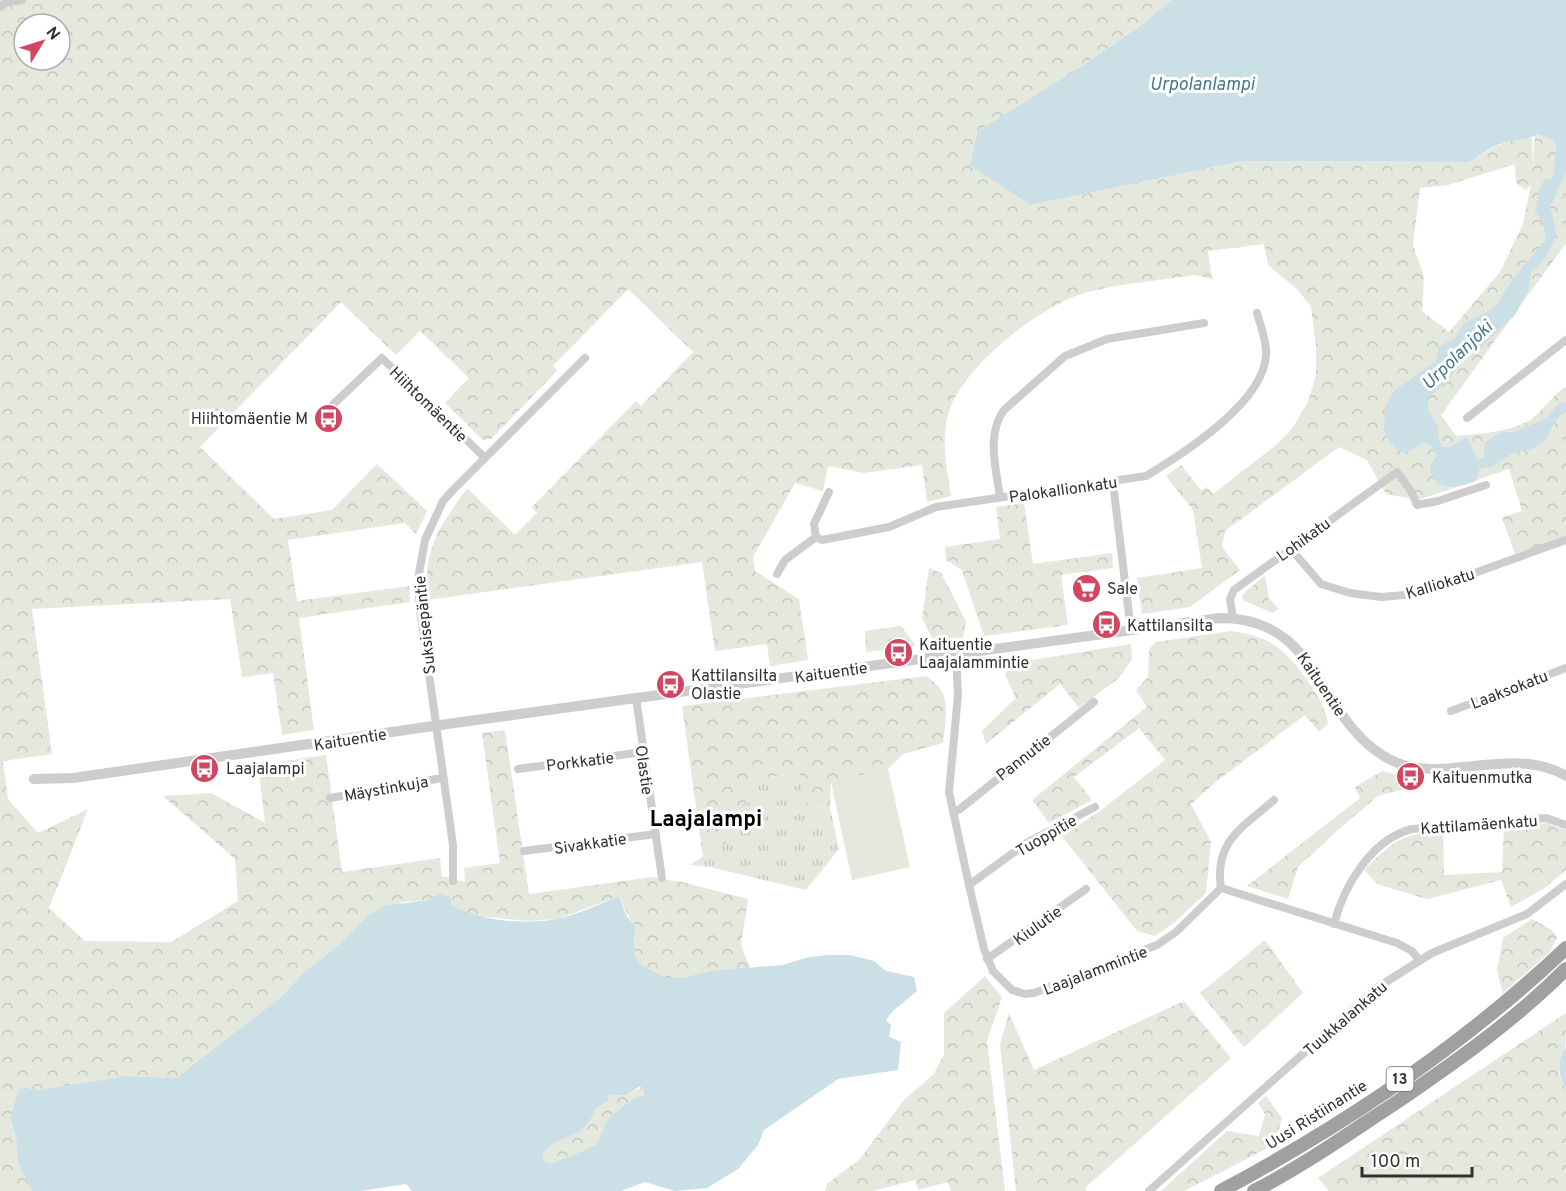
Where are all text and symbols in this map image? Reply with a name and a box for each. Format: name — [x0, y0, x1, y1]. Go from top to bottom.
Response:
north arrow — [12, 12, 72, 72]
text: N — [41, 23, 64, 45]
water label: Urpolanlampi — [1150, 74, 1256, 97]
water label: Urpolanjoki — [1418, 315, 1500, 396]
street label: Hiihtomäentie — [384, 363, 471, 448]
bus stop icon: Hiihtomäentie M — [313, 402, 345, 434]
place label: Hiihtomäentie M — [191, 410, 308, 430]
street label: Palokallionkatu — [1008, 473, 1119, 508]
street label: Lohikatu — [1273, 514, 1335, 567]
street label: Kalliokatu — [1404, 565, 1477, 605]
supermarket icon: Sale — [1070, 572, 1102, 604]
street label: Suksisepäntie — [411, 574, 441, 675]
place label: Sale — [1107, 580, 1138, 600]
bus stop icon: Kattilansilta — [1090, 609, 1122, 641]
place label: Kattilansilta — [1127, 617, 1213, 637]
place label: Kaituentie Laajalammintie — [919, 636, 1029, 674]
bus stop icon: Kaituentie Laajalammintie — [882, 637, 914, 669]
street label: Kaituentie — [1292, 649, 1349, 721]
street label: Kaituentie — [794, 659, 869, 689]
place label: Kattilansilta Olastie — [691, 667, 777, 705]
street label: Laaksokatu — [1468, 667, 1551, 715]
bus stop icon: Kattilansilta Olastie — [654, 668, 686, 700]
street label: Kaituentie — [313, 725, 388, 757]
street label: Pannutie — [993, 731, 1056, 786]
street label: Olastie — [630, 744, 656, 796]
street label: Porkkatie — [545, 749, 615, 777]
bus stop icon: Laajalampi — [189, 752, 221, 784]
place label: Laajalampi — [226, 760, 305, 780]
bus stop icon: Kaituenmutka — [1395, 761, 1427, 793]
place label: Kaituenmutka — [1432, 769, 1532, 789]
street label: Mäystinkuja — [343, 773, 430, 807]
district label: Laajalampi — [650, 807, 762, 834]
street label: Tuoppitie — [1013, 811, 1081, 862]
street label: Kattilamäenkatu — [1420, 812, 1538, 840]
street label: Sivakkatie — [553, 830, 628, 860]
street label: Kiulutie — [1010, 902, 1066, 951]
street label: Laajalammintie — [1041, 943, 1151, 1001]
street label: Tuukkalankatu — [1300, 978, 1392, 1061]
road number: 13 — [1386, 1067, 1414, 1091]
street label: Uusi Ristiinantie — [1263, 1076, 1372, 1155]
scale bar — [1362, 1140, 1472, 1178]
text: 100 m — [1371, 1151, 1420, 1174]

